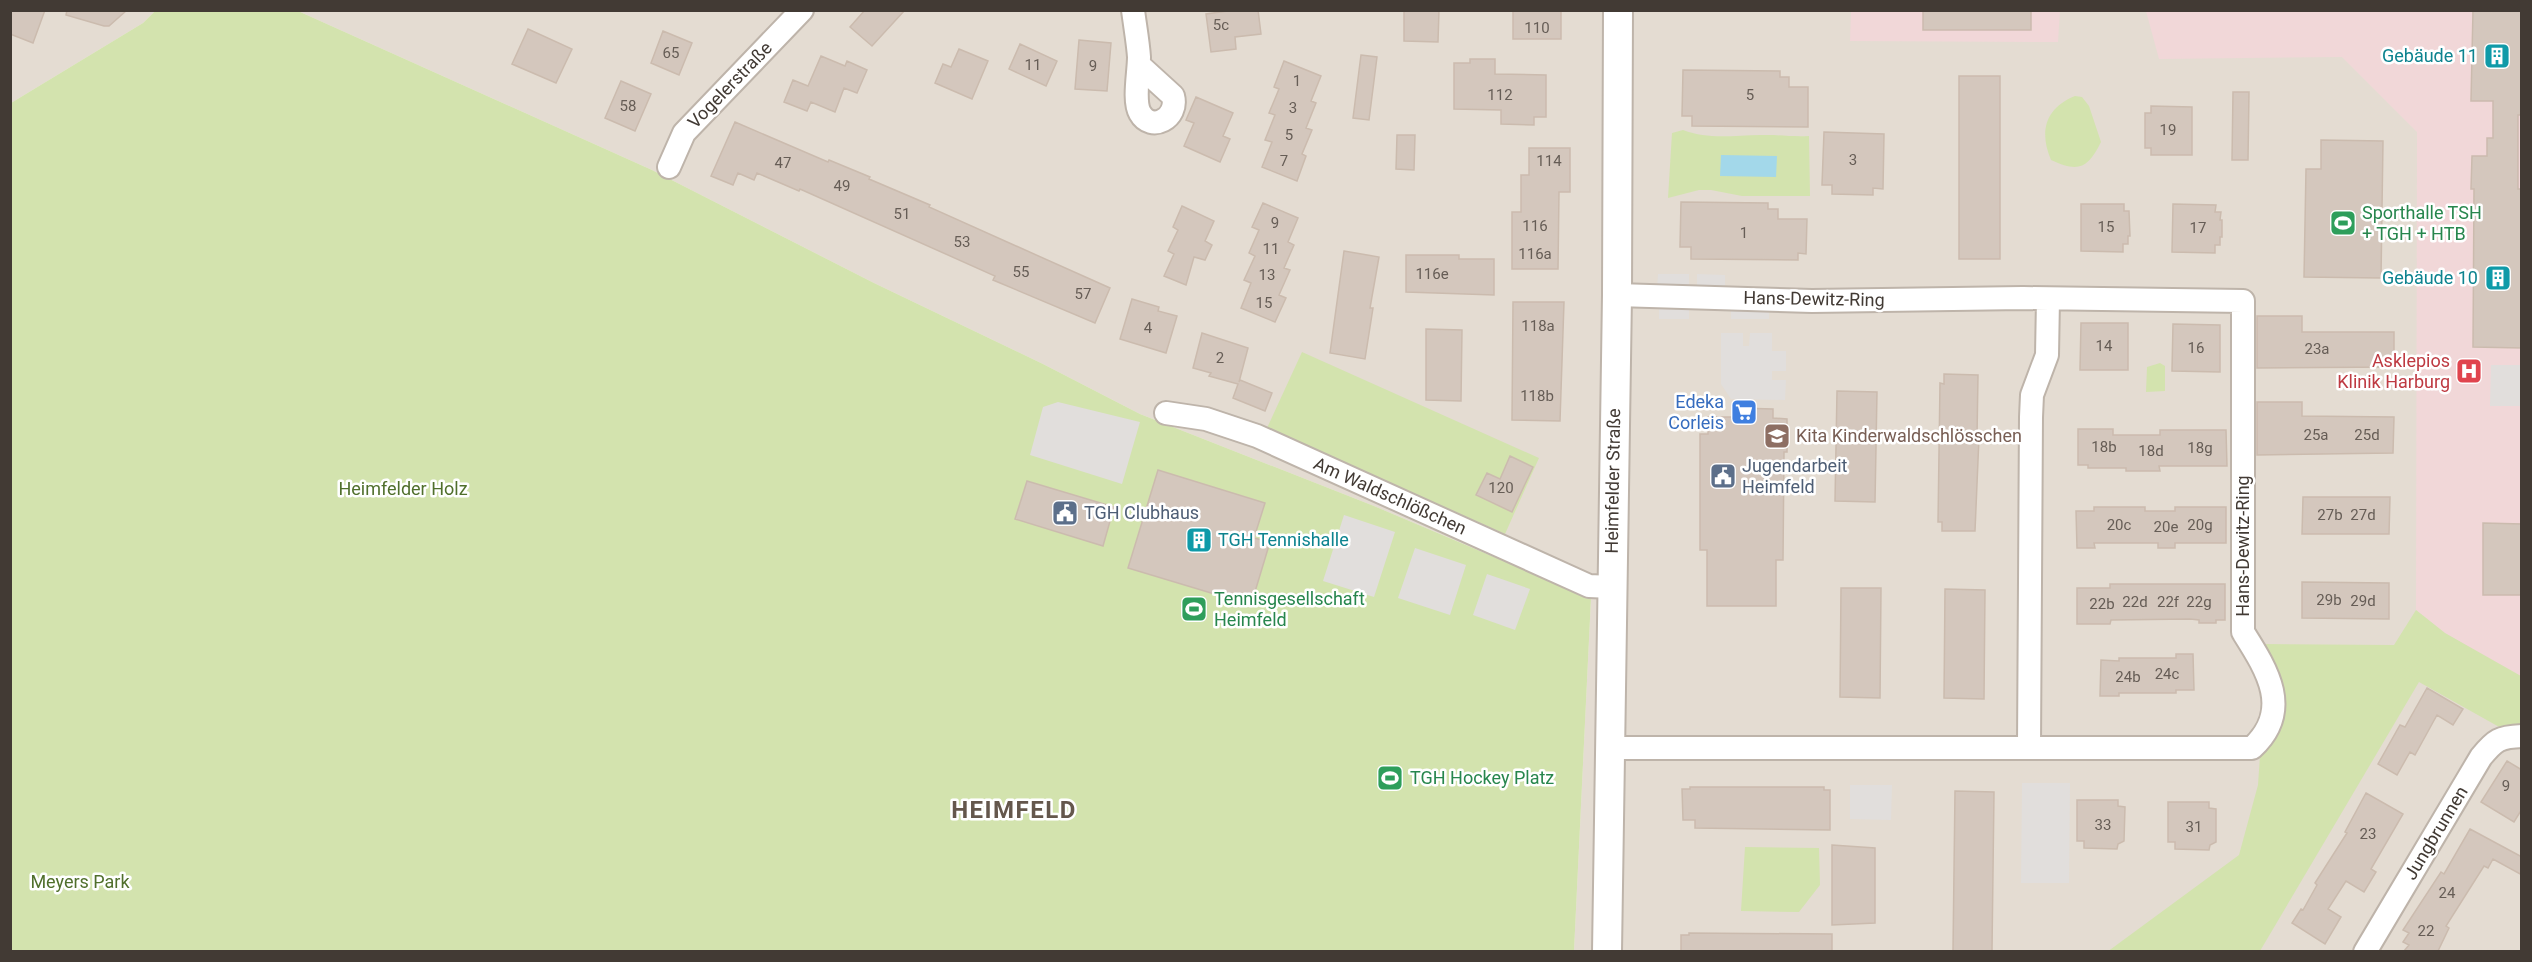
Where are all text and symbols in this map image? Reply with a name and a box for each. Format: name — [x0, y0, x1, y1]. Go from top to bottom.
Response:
house number: 5c — [1213, 16, 1229, 34]
house number: 110 — [1524, 19, 1550, 37]
street label: Vogelerstraße — [683, 37, 776, 132]
building icon: Gebäude 11 — [2482, 41, 2512, 71]
house number: 65 — [663, 44, 679, 62]
place label: Gebäude 11 — [2382, 45, 2478, 66]
house number: 11 — [1025, 56, 1041, 74]
house number: 9 — [1089, 57, 1097, 75]
house number: 1 — [1293, 72, 1301, 90]
house number: 112 — [1487, 86, 1513, 104]
house number: 5 — [1746, 86, 1754, 104]
house number: 58 — [620, 97, 636, 115]
house number: 3 — [1289, 99, 1297, 117]
house number: 19 — [2160, 121, 2176, 139]
house number: 5 — [1285, 126, 1293, 144]
house number: 3 — [1849, 151, 1857, 169]
house number: 7 — [1280, 152, 1288, 170]
house number: 114 — [1536, 152, 1562, 170]
house number: 47 — [775, 154, 791, 172]
house number: 49 — [834, 177, 850, 195]
place label: Sporthalle TSH + TGH + HTB — [2362, 202, 2482, 244]
house number: 51 — [894, 205, 910, 223]
sports icon: Sporthalle TSH + TGH + HTB — [2328, 208, 2358, 238]
house number: 9 — [1271, 214, 1279, 232]
house number: 116 — [1522, 217, 1548, 235]
house number: 15 — [2098, 218, 2114, 236]
house number: 17 — [2190, 219, 2206, 237]
house number: 1 — [1740, 224, 1748, 242]
house number: 53 — [954, 233, 970, 251]
house number: 11 — [1263, 240, 1279, 258]
house number: 116a — [1518, 245, 1552, 263]
house number: 55 — [1013, 263, 1029, 281]
building icon: Gebäude 10 — [2483, 263, 2513, 293]
house number: 116e — [1415, 265, 1449, 283]
house number: 13 — [1259, 266, 1275, 284]
place label: Gebäude 10 — [2382, 267, 2478, 288]
house number: 57 — [1075, 285, 1091, 303]
street label: Hans-Dewitz-Ring — [1743, 287, 1885, 310]
house number: 15 — [1256, 294, 1272, 312]
house number: 118a — [1521, 317, 1555, 335]
house number: 4 — [1144, 319, 1153, 337]
house number: 14 — [2096, 337, 2113, 355]
house number: 16 — [2188, 339, 2204, 357]
house number: 23a — [2304, 340, 2330, 358]
house number: 2 — [1216, 349, 1224, 367]
place label: Asklepios Klinik Harburg — [2337, 350, 2450, 392]
hospital icon: Asklepios Klinik Harburg — [2454, 356, 2484, 386]
house number: 118b — [1520, 387, 1554, 405]
place label: Edeka Corleis — [1668, 391, 1724, 433]
supermarket icon: Edeka Corleis — [1729, 397, 1759, 427]
street label: Heimfelder Straße — [1601, 408, 1624, 554]
school or university icon: Kita Kinderwaldschlösschen — [1762, 421, 1792, 451]
place label: Kita Kinderwaldschlösschen — [1796, 425, 2022, 446]
house number: 25a — [2303, 426, 2329, 444]
house number: 25d — [2354, 426, 2380, 444]
house number: 18b — [2091, 438, 2117, 456]
house number: 18g — [2187, 439, 2213, 457]
house number: 18d — [2138, 442, 2164, 460]
street label: Am Waldschlößchen — [1311, 452, 1470, 539]
place label: Jugendarbeit Heimfeld — [1742, 455, 1848, 497]
public building icon: Jugendarbeit Heimfeld — [1708, 461, 1738, 491]
street label: Hans-Dewitz-Ring — [2232, 475, 2253, 617]
park label: Heimfelder Holz — [338, 478, 468, 499]
house number: 120 — [1488, 479, 1514, 497]
public building icon: TGH Clubhaus — [1050, 498, 1080, 528]
place label: TGH Clubhaus — [1084, 502, 1199, 523]
house number: 27b — [2317, 506, 2343, 524]
house number: 27d — [2350, 506, 2376, 524]
house number: 20c — [2107, 516, 2132, 534]
house number: 20g — [2187, 516, 2213, 534]
house number: 20e — [2154, 518, 2178, 536]
building icon: TGH Tennishalle — [1184, 525, 1214, 555]
place label: TGH Tennishalle — [1218, 529, 1349, 550]
place label: Tennisgesellschaft Heimfeld — [1214, 588, 1365, 630]
house number: 29b — [2316, 591, 2342, 609]
house number: 29d — [2350, 592, 2376, 610]
house number: 22d — [2122, 593, 2148, 611]
house number: 22f — [2157, 593, 2180, 611]
house number: 22g — [2186, 593, 2212, 611]
sports icon: Tennisgesellschaft Heimfeld — [1179, 594, 1209, 624]
house number: 22b — [2089, 595, 2115, 613]
house number: 24c — [2155, 665, 2180, 683]
house number: 24b — [2115, 668, 2141, 686]
sports icon: TGH Hockey Platz — [1375, 763, 1405, 793]
place label: TGH Hockey Platz — [1410, 767, 1554, 788]
house number: 9 — [2502, 777, 2510, 795]
street label: Jungbrunnen — [2399, 782, 2472, 883]
district label: HEIMFELD — [951, 796, 1077, 824]
house number: 33 — [2095, 816, 2111, 834]
house number: 31 — [2186, 818, 2202, 836]
house number: 23 — [2360, 825, 2376, 843]
park label: Meyers Park — [30, 871, 130, 892]
house number: 24 — [2439, 884, 2456, 902]
house number: 22 — [2418, 922, 2434, 940]

